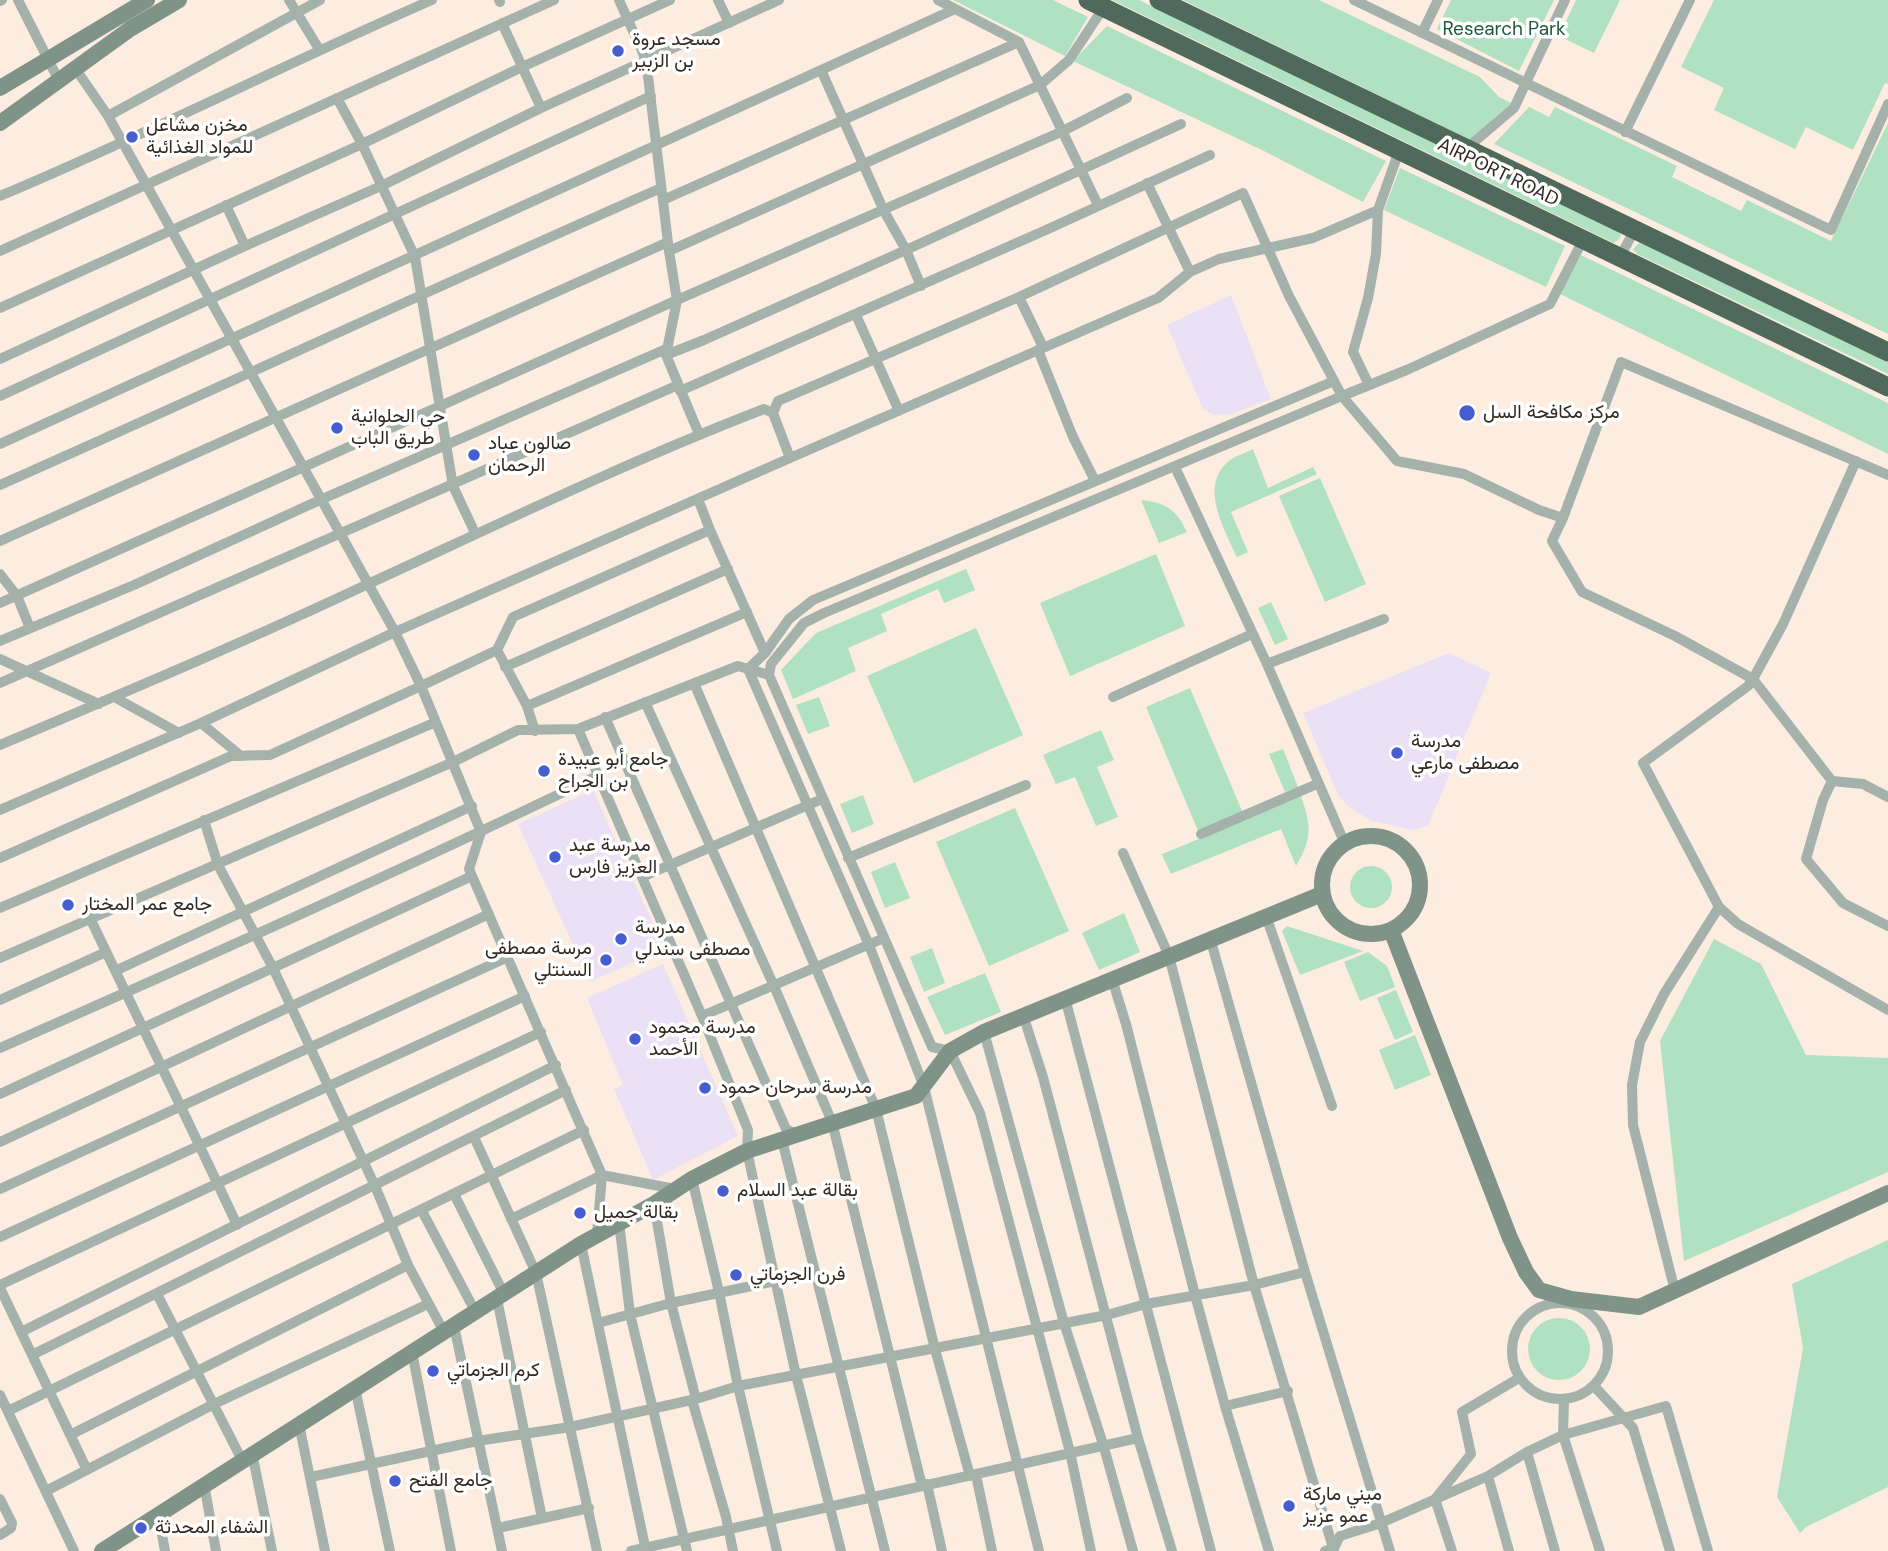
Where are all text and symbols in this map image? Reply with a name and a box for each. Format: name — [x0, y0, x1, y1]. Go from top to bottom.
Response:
park label: Research Park — [1442, 19, 1566, 41]
place label: مسجد عروة بن الزبير — [632, 29, 721, 73]
marker: مسجد عروة بن الزبير — [610, 43, 626, 59]
place label: مخزن مشاعل للمواد الغذائية — [146, 115, 253, 159]
marker: مخزن مشاعل للمواد الغذائية — [124, 129, 140, 145]
street label: AIRPORT ROAD — [1434, 134, 1562, 212]
place label: مركز مكافحة السل — [1483, 402, 1620, 424]
marker: مركز مكافحة السل — [1457, 403, 1477, 423]
place label: حي الحلوانية طريق الباب — [351, 406, 445, 450]
marker: حي الحلوانية طريق الباب — [329, 420, 345, 436]
place label: صالون عباد الرحمان — [488, 433, 571, 477]
marker: صالون عباد الرحمان — [466, 447, 482, 463]
place label: مدرسة مصطفى مارعي — [1411, 731, 1519, 775]
marker: مدرسة مصطفى مارعي — [1389, 745, 1405, 761]
place label: جامع أبو عبيدة بن الجراح — [558, 749, 668, 793]
marker: جامع أبو عبيدة بن الجراح — [536, 763, 552, 779]
place label: مدرسة عبد العزيز فارس — [569, 835, 657, 879]
marker: مدرسة عبد العزيز فارس — [547, 849, 563, 865]
place label: جامع عمر المختار — [82, 894, 212, 916]
marker: جامع عمر المختار — [60, 897, 76, 913]
place label: مدرسة مصطفى سندلي — [635, 917, 750, 961]
marker: مدرسة مصطفى سندلي — [613, 931, 629, 947]
place label: مرسة مصطفى السنتلي — [485, 938, 592, 982]
marker: مرسة مصطفى السنتلي — [598, 952, 614, 968]
place label: مدرسة محمود الأحمد — [649, 1017, 756, 1061]
marker: مدرسة محمود الأحمد — [627, 1031, 643, 1047]
place label: مدرسة سرحان حمود — [719, 1077, 872, 1099]
marker: مدرسة سرحان حمود — [697, 1080, 713, 1096]
place label: بقالة عبد السلام — [737, 1180, 858, 1202]
marker: بقالة عبد السلام — [715, 1183, 731, 1199]
place label: بقالة جميل — [594, 1202, 678, 1224]
marker: بقالة جميل — [572, 1205, 588, 1221]
place label: فرن الجزماتي — [750, 1264, 845, 1286]
marker: فرن الجزماتي — [728, 1267, 744, 1283]
place label: كرم الجزماتي — [447, 1360, 540, 1382]
marker: كرم الجزماتي — [425, 1363, 441, 1379]
place label: جامع الفتح — [409, 1470, 493, 1492]
marker: جامع الفتح — [387, 1473, 403, 1489]
place label: ميني ماركة عمو عزيز — [1303, 1484, 1382, 1528]
marker: ميني ماركة عمو عزيز — [1281, 1498, 1297, 1514]
place label: الشفاء المحدثة — [155, 1517, 268, 1539]
marker: الشفاء المحدثة — [133, 1520, 149, 1536]

